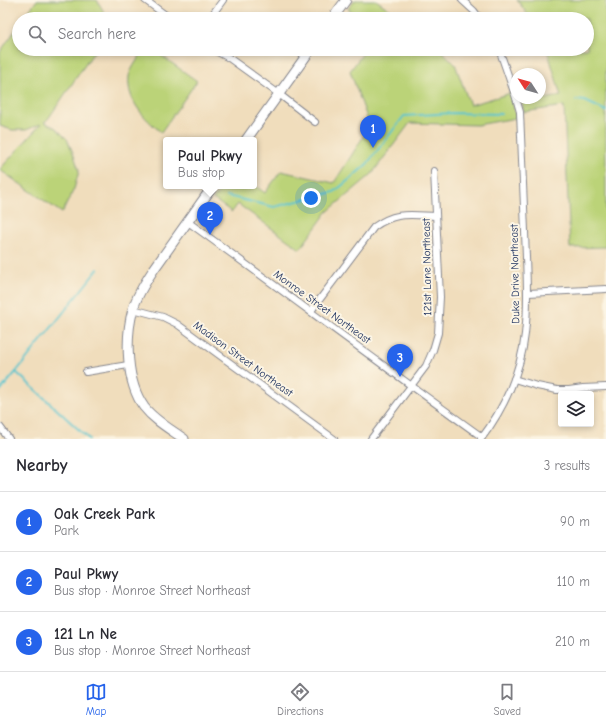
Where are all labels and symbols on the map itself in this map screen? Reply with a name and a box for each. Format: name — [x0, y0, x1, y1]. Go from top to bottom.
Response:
north arrow — [510, 68, 546, 104]
pin: 1 — [360, 115, 386, 148]
your location — [301, 188, 321, 208]
pin: 2 — [197, 202, 223, 235]
street label: 121st Lane Northeast — [420, 217, 434, 316]
street label: Duke Drive Northeast — [508, 223, 522, 324]
street label: Monroe Street Northeast — [271, 267, 374, 347]
street label: Madison Street Northeast — [191, 318, 296, 400]
pin: 3 — [387, 344, 413, 377]

